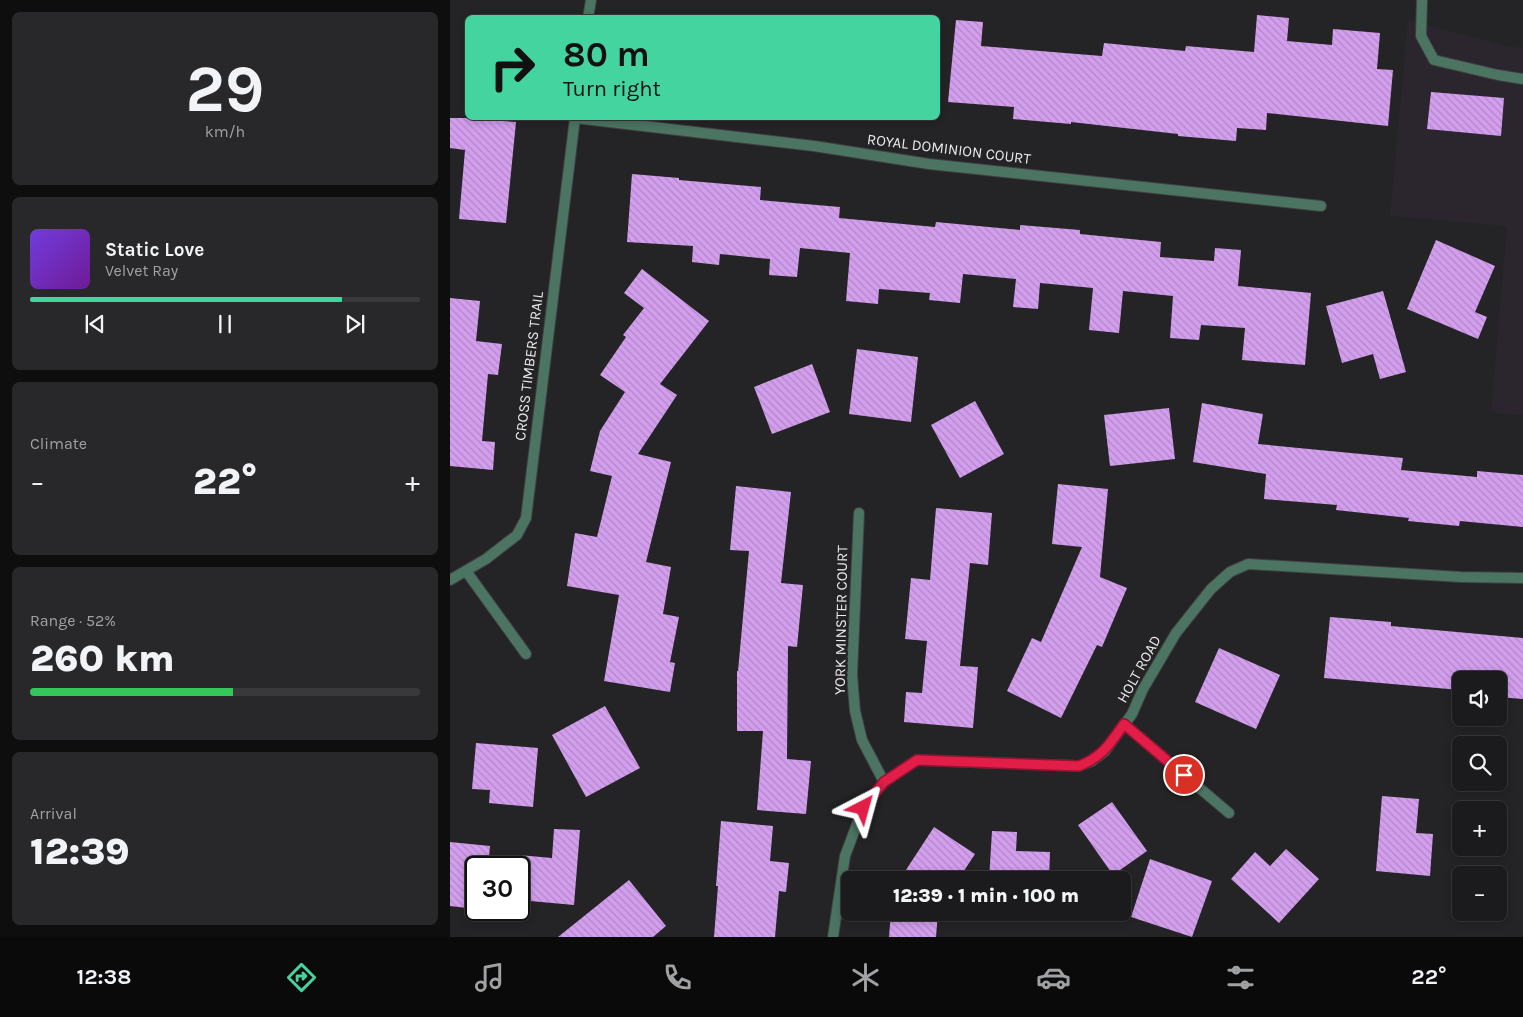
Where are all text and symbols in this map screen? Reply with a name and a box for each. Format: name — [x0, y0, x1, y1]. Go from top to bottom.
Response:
text: 80 m — [563, 34, 650, 75]
icon: right — [480, 35, 545, 100]
text: 29 — [186, 51, 264, 127]
text: Turn right — [563, 76, 661, 102]
text: km/h — [205, 122, 245, 141]
street label: ROYAL DOMINION COURT — [866, 130, 1032, 168]
text: Static Love — [105, 239, 204, 261]
text: Velvet Ray — [105, 261, 178, 280]
street label: CROSS TIMBERS TRAIL — [511, 290, 547, 442]
icon: previous — [81, 310, 109, 338]
icon: pause — [211, 310, 239, 338]
icon: next — [341, 310, 369, 338]
text: Climate — [30, 434, 87, 453]
text: 22° — [193, 459, 257, 504]
text: − — [30, 465, 45, 498]
text: + — [405, 465, 420, 498]
street label: YORK MINSTER COURT — [831, 544, 851, 695]
text: Range · 52% — [30, 611, 116, 630]
street label: HOLT ROAD — [1113, 632, 1165, 706]
text: 260 km — [30, 636, 174, 681]
map controls — [1452, 671, 1507, 921]
button: sound — [1452, 671, 1507, 726]
button: search — [1452, 736, 1507, 791]
pin — [1163, 754, 1205, 796]
icon: arrive — [1170, 761, 1198, 789]
position arrow — [836, 781, 888, 833]
button: + — [1452, 801, 1507, 856]
text: Arrival — [30, 804, 77, 823]
text: 12:39 — [30, 829, 130, 874]
speed limit sign: 30 — [465, 856, 530, 921]
button: − — [1452, 866, 1507, 921]
text: 12:39 · 1 min · 100 m — [893, 885, 1079, 907]
icon: directions — [284, 960, 319, 995]
icon: music — [472, 960, 507, 995]
icon: phone — [660, 960, 695, 995]
icon: climate — [848, 960, 883, 995]
icon: car — [1036, 960, 1071, 995]
icon: filters — [1223, 960, 1258, 995]
text: 12:38 — [76, 964, 131, 990]
text: 22° — [1411, 964, 1447, 990]

